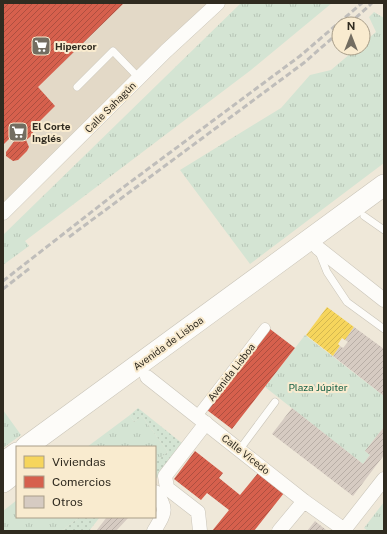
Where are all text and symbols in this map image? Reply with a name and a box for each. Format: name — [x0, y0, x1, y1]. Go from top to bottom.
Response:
north arrow — [331, 16, 371, 56]
text: N — [347, 20, 355, 32]
supermarket icon: Hipercor — [30, 35, 52, 57]
place label: Hipercor — [55, 40, 97, 52]
street label: Calle Sahagún — [82, 79, 138, 135]
place label: El Corte Inglés — [32, 120, 71, 144]
supermarket icon: El Corte Inglés — [7, 121, 29, 143]
street label: Avenida de Lisboa — [131, 314, 205, 372]
street label: Avenida Lisboa — [205, 341, 257, 403]
park label: Plaza Júpiter — [288, 381, 348, 393]
street label: Calle Vicedo — [220, 432, 273, 477]
legend — [16, 446, 156, 518]
text: Viviendas — [52, 455, 106, 469]
text: Comercios — [52, 475, 111, 489]
text: Otros — [52, 495, 83, 509]

